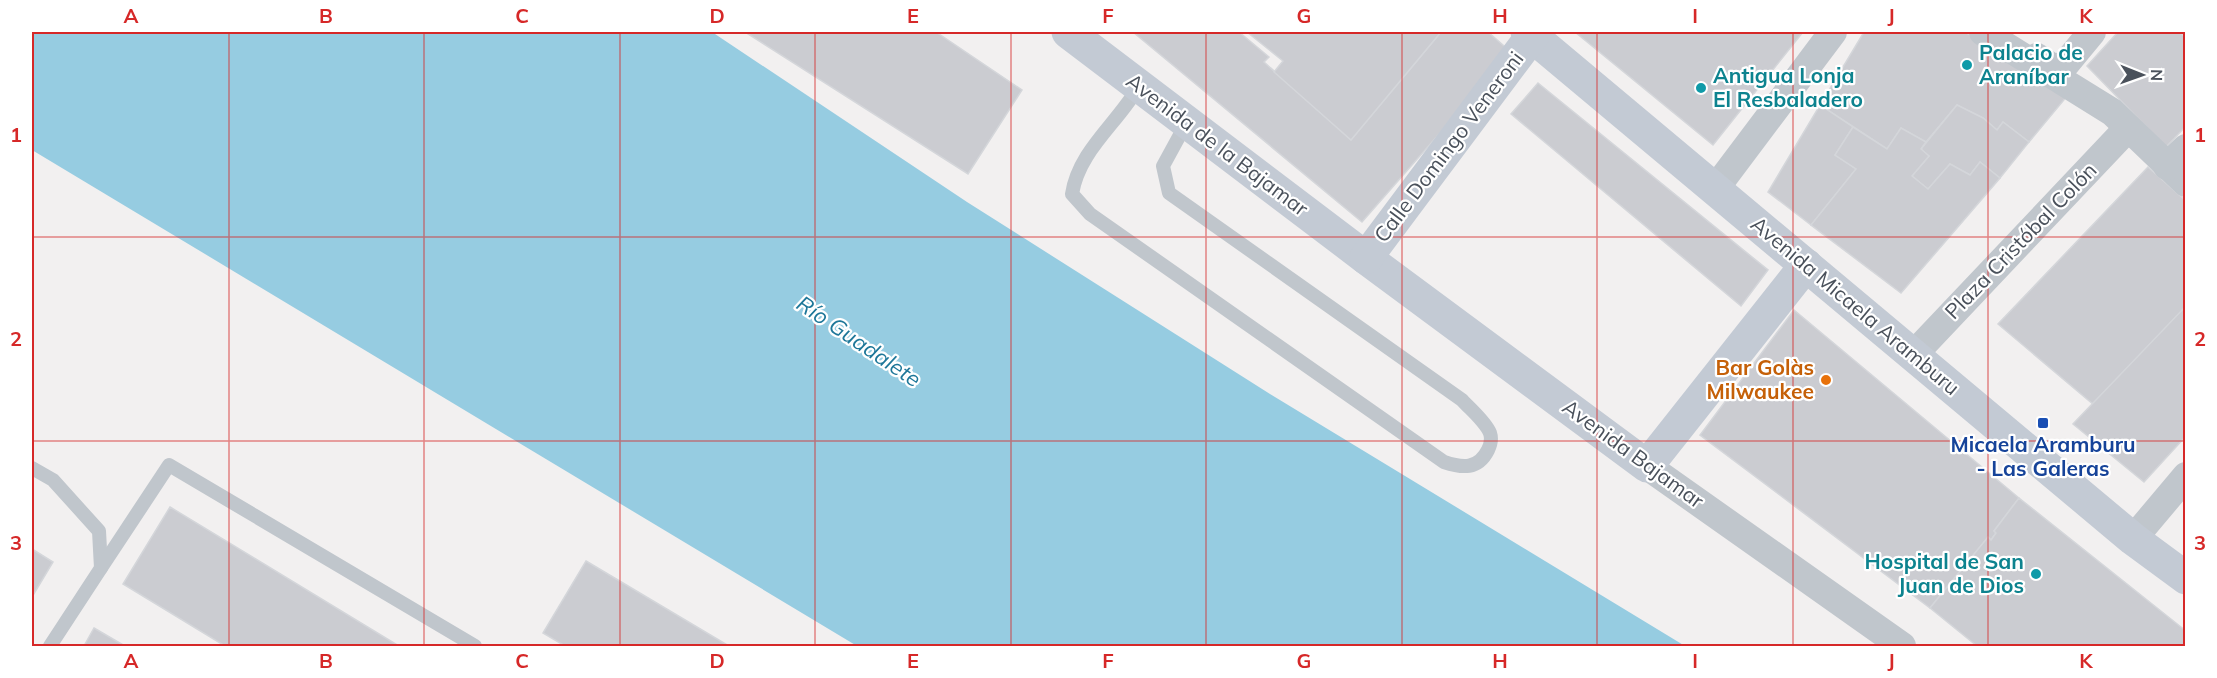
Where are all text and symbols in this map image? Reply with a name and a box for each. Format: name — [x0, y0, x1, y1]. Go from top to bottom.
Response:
text: A — [124, 3, 139, 28]
text: B — [319, 3, 333, 28]
text: C — [515, 3, 529, 28]
text: D — [709, 3, 725, 28]
text: E — [907, 3, 919, 28]
text: F — [1102, 3, 1114, 28]
text: G — [1297, 3, 1311, 28]
text: H — [1492, 3, 1508, 28]
text: I — [1692, 3, 1698, 28]
text: J — [1887, 3, 1895, 28]
text: K — [2079, 3, 2093, 28]
place label: Palacio de Araníbar — [1979, 39, 2083, 89]
north arrow — [2112, 45, 2172, 105]
street label: Calle Domingo Veneroni — [1368, 46, 1529, 247]
marker: Palacio de Araníbar — [1960, 58, 1974, 72]
place label: Antigua Lonja El Resbaladero — [1713, 62, 1863, 112]
street label: Avenida de la Bajamar — [1122, 67, 1314, 221]
text: N — [2147, 69, 2167, 81]
marker: Antigua Lonja El Resbaladero — [1694, 81, 1708, 95]
text: 1 — [10, 122, 22, 147]
text: 1 — [2194, 122, 2206, 147]
street label: Plaza Cristóbal Colón — [1939, 157, 2102, 324]
street label: Avenida Micaela Aramburu — [1746, 210, 1965, 400]
water label: Río Guadalete — [792, 289, 926, 393]
text: 2 — [10, 326, 22, 351]
text: 2 — [2194, 326, 2206, 351]
place label: Bar Golàs Milwaukee — [1707, 354, 1814, 404]
marker: Bar Golàs Milwaukee — [1819, 373, 1833, 387]
street label: Avenida Bajamar — [1558, 393, 1710, 513]
marker: Micaela Aramburu - Las Galeras — [2036, 416, 2050, 430]
place label: Micaela Aramburu - Las Galeras — [1950, 431, 2136, 481]
text: 3 — [10, 530, 22, 555]
text: 3 — [2194, 530, 2206, 555]
place label: Hospital de San Juan de Dios — [1865, 548, 2024, 598]
marker: Hospital de San Juan de Dios — [2029, 567, 2043, 581]
text: A — [124, 648, 139, 673]
text: B — [319, 648, 333, 673]
text: C — [515, 648, 529, 673]
text: D — [709, 648, 725, 673]
text: E — [907, 648, 919, 673]
text: F — [1102, 648, 1114, 673]
text: G — [1297, 648, 1311, 673]
text: H — [1492, 648, 1508, 673]
text: I — [1692, 648, 1698, 673]
text: J — [1887, 648, 1895, 673]
text: K — [2079, 648, 2093, 673]

